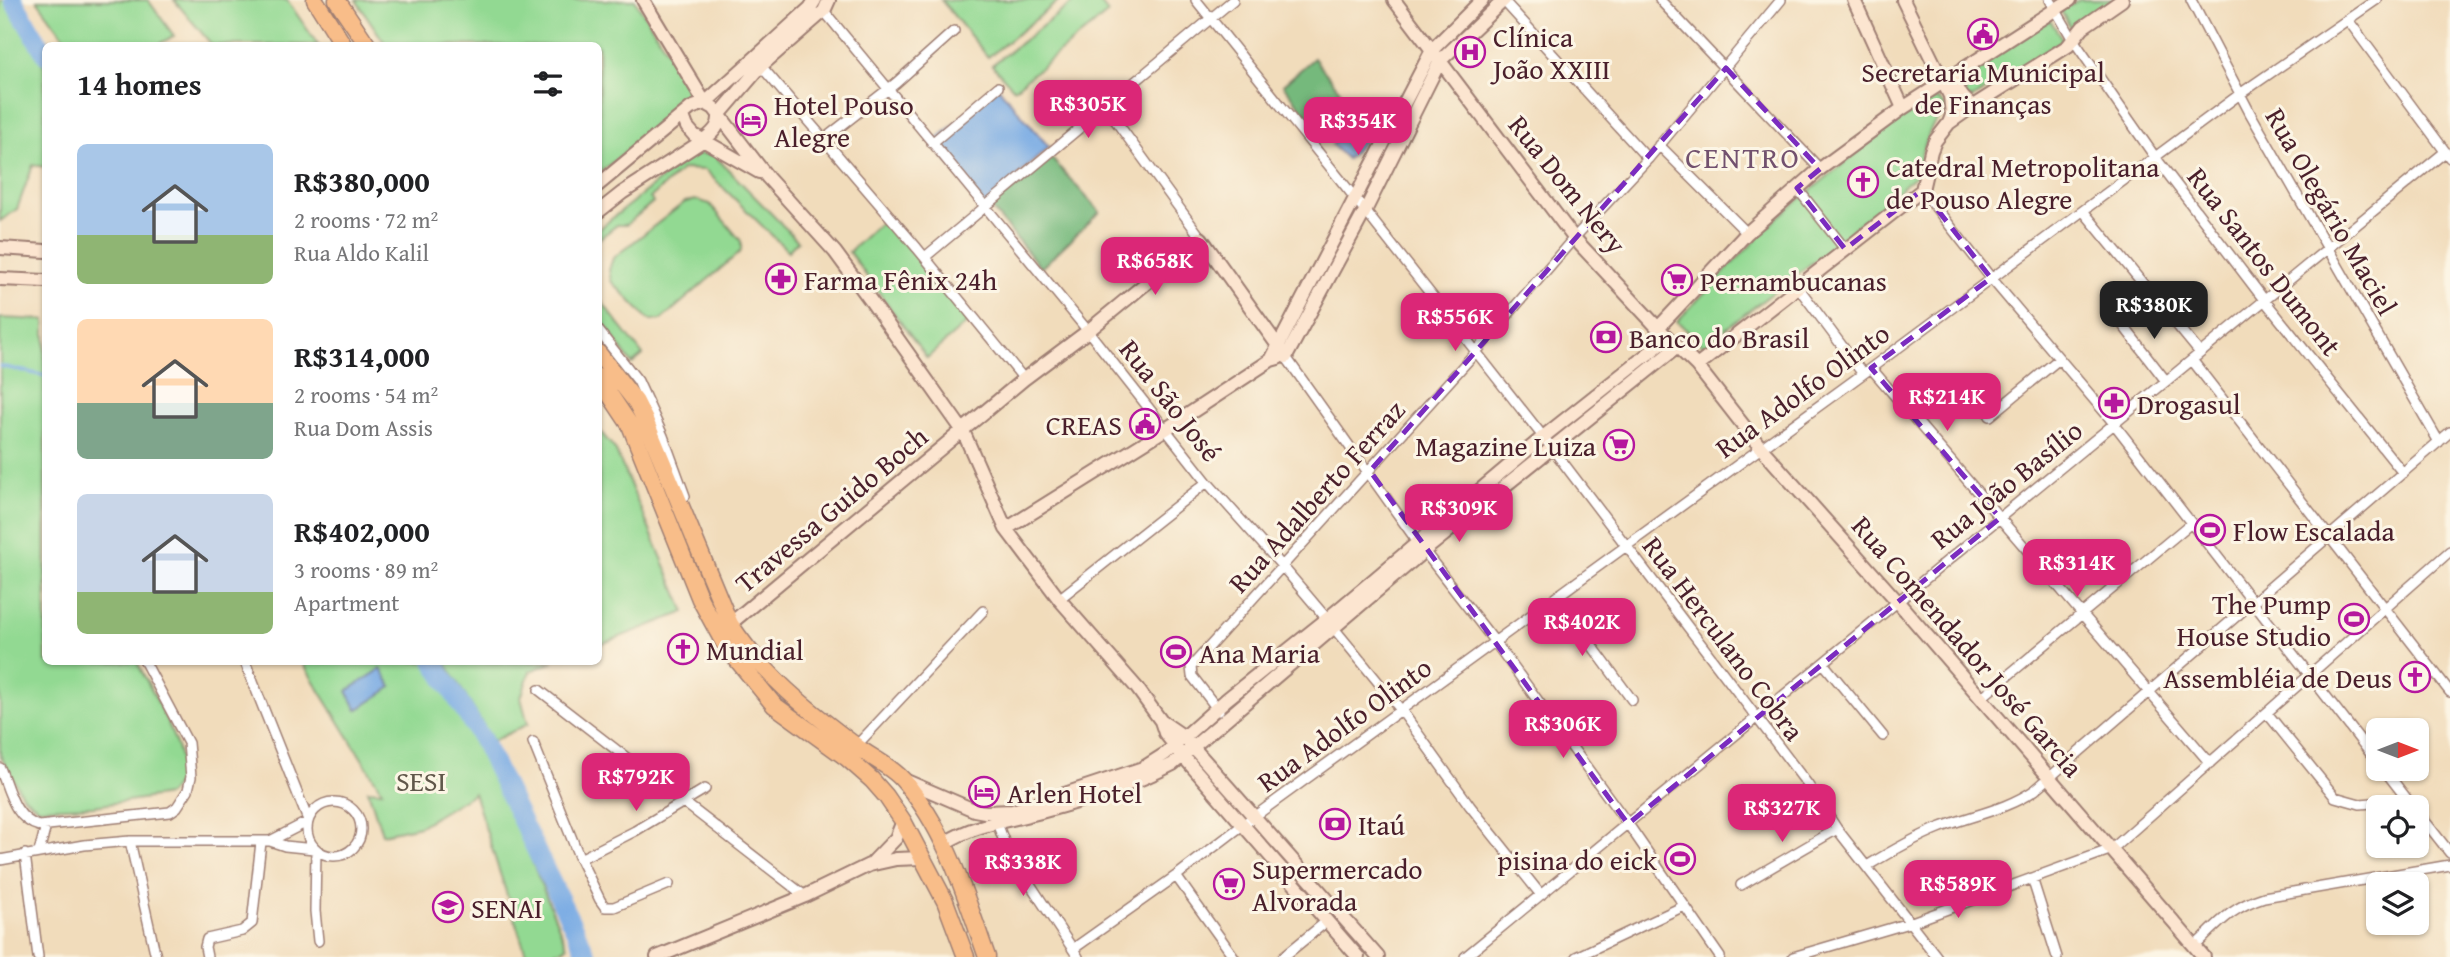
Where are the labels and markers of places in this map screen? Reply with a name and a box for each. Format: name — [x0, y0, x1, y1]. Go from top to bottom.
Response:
place label: Clínica João XXIII — [1490, 16, 1610, 89]
public building icon: Secretaria Municipal de Finanças — [1966, 17, 2000, 51]
hospital icon: Clínica João XXIII — [1453, 35, 1487, 69]
place label: Secretaria Municipal de Finanças — [1861, 51, 2105, 124]
pin: R$305K — [1031, 80, 1145, 140]
place label: Hotel Pouso Alegre — [774, 84, 914, 157]
pin: R$354K — [1301, 97, 1415, 157]
hotel icon: Hotel Pouso Alegre — [734, 103, 768, 137]
place label: Catedral Metropolitana de Pouso Alegre — [1886, 146, 2160, 219]
church icon: Catedral Metropolitana de Pouso Alegre — [1846, 165, 1880, 199]
pin: R$658K — [1098, 238, 1212, 297]
place label: Farma Fênix 24h — [804, 259, 997, 300]
place label: Pernambucanas — [1700, 260, 1887, 301]
pharmacy icon: Farma Fênix 24h — [764, 262, 798, 296]
supermarket icon: Pernambucanas — [1660, 263, 1694, 297]
pin: R$380K — [2097, 282, 2211, 341]
pin: R$556K — [1398, 294, 1512, 353]
place label: Banco do Brasil — [1629, 317, 1809, 358]
bank icon: Banco do Brasil — [1589, 320, 1623, 354]
pin: R$214K — [1890, 374, 2004, 433]
place label: Drogasul — [2137, 383, 2241, 424]
pharmacy icon: Drogasul — [2097, 386, 2131, 420]
place label: CREAS — [1046, 404, 1122, 445]
public building icon: CREAS — [1128, 407, 1162, 441]
place label: Magazine Luiza — [1415, 425, 1597, 466]
supermarket icon: Magazine Luiza — [1602, 428, 1636, 462]
pin: R$309K — [1402, 484, 1516, 544]
place label: Flow Escalada — [2233, 510, 2395, 551]
sports icon: Flow Escalada — [2193, 513, 2227, 547]
pin: R$314K — [2020, 540, 2134, 599]
place label: The Pump House Studio — [2177, 583, 2331, 656]
pin: R$402K — [1525, 598, 1639, 658]
sports icon: The Pump House Studio — [2337, 602, 2371, 636]
place label: Mundial — [706, 629, 804, 670]
church icon: Mundial — [666, 632, 700, 666]
place label: Ana Maria — [1199, 632, 1321, 673]
sports icon: Ana Maria — [1159, 635, 1193, 669]
place label: Assembléia de Deus — [2163, 657, 2392, 698]
church icon: Assembléia de Deus — [2398, 660, 2432, 694]
pin: R$306K — [1506, 700, 1620, 760]
pin: R$792K — [579, 754, 693, 813]
place label: Arlen Hotel — [1007, 772, 1142, 813]
hotel icon: Arlen Hotel — [967, 775, 1001, 809]
pin: R$327K — [1725, 784, 1839, 844]
place label: Itaú — [1358, 804, 1405, 845]
bank icon: Itaú — [1318, 807, 1352, 841]
pin: R$338K — [966, 838, 1080, 898]
place label: pisina do eick — [1497, 839, 1658, 880]
sports icon: pisina do eick — [1663, 842, 1697, 876]
place label: Supermercado Alvorada — [1252, 848, 1423, 921]
pin: R$589K — [1901, 860, 2015, 920]
supermarket icon: Supermercado Alvorada — [1212, 867, 1246, 901]
place label: SENAI — [471, 887, 543, 928]
school or university icon: SENAI — [431, 890, 465, 924]

